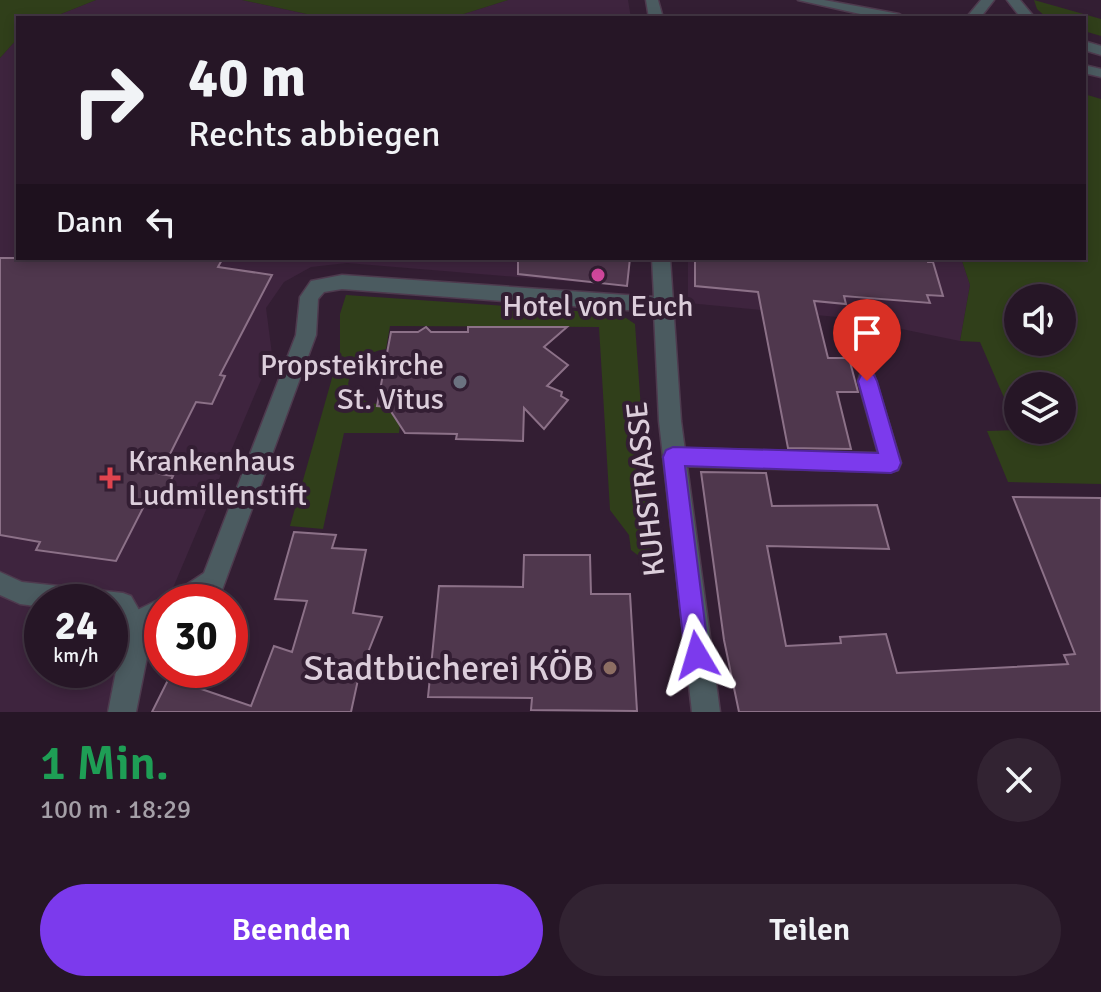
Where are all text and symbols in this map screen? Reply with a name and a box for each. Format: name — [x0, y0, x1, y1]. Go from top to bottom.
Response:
text: 40 m — [188, 43, 306, 112]
icon: right — [56, 48, 160, 152]
text: Rechts abbiegen — [188, 112, 441, 157]
icon: left — [139, 200, 183, 244]
text: Dann — [56, 204, 123, 241]
marker: Hotel von Euch — [589, 266, 607, 284]
map controls — [1004, 284, 1076, 444]
button: sound — [1004, 284, 1076, 356]
place label: Hotel von Euch — [502, 288, 694, 325]
pin — [833, 299, 901, 381]
icon: arrive — [845, 311, 889, 355]
place label: Propsteikirche St. Vitus — [260, 347, 444, 418]
button: layers — [1004, 372, 1076, 444]
marker: Propsteikirche St. Vitus — [451, 373, 469, 391]
street label: KUHSTRASSE — [618, 400, 674, 578]
place label: Krankenhaus Ludmillenstift — [128, 443, 307, 514]
marker: Krankenhaus Ludmillenstift — [99, 467, 121, 489]
speed limit sign: 30 — [144, 584, 248, 688]
text: 24 — [54, 601, 98, 651]
position arrow — [655, 613, 739, 697]
text: km/h — [53, 643, 99, 668]
place label: Stadtbücherei KÖB — [304, 646, 594, 691]
marker: Stadtbücherei KÖB — [601, 659, 619, 677]
text: 1 Min. — [40, 734, 169, 793]
button: close — [977, 738, 1061, 822]
text: 100 m · 18:29 — [40, 794, 191, 826]
button: Beenden — [40, 884, 543, 976]
button: Teilen — [559, 884, 1061, 976]

